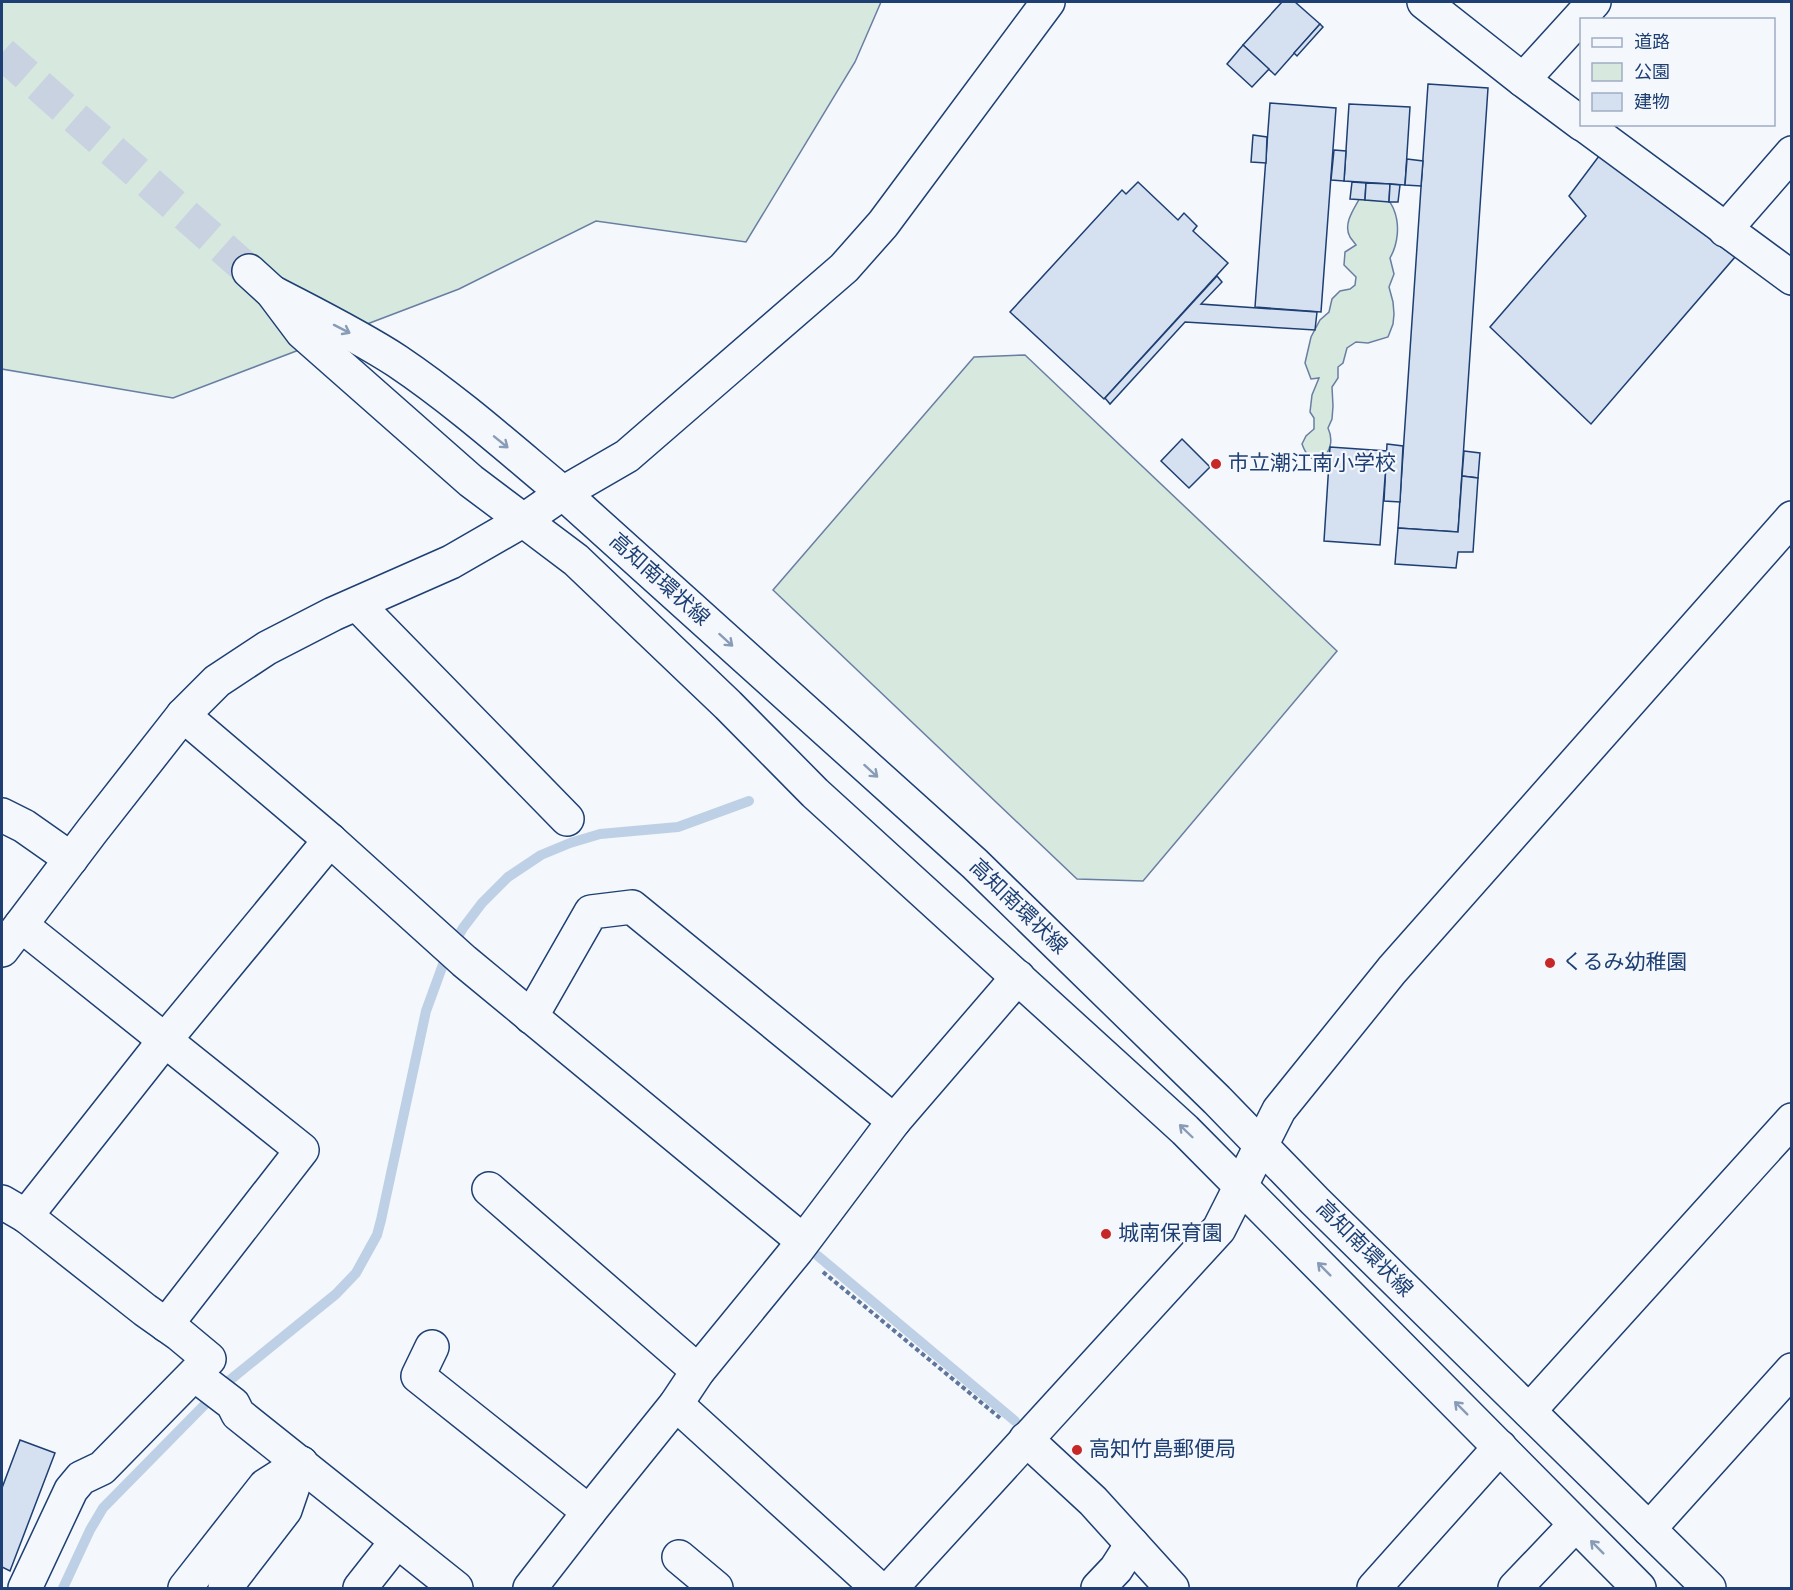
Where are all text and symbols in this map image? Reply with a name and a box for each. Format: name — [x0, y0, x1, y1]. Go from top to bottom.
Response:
legend — [1580, 18, 1775, 126]
text: 道路 — [1634, 29, 1670, 56]
text: 公園 — [1634, 59, 1670, 86]
text: 建物 — [1634, 89, 1670, 116]
one-way arrow — [333, 324, 351, 336]
one-way arrow — [492, 435, 508, 448]
place label: 市立潮江南小学校 — [1228, 448, 1396, 480]
marker: 市立潮江南小学校 — [1209, 457, 1223, 471]
street label: 高知南環状線 — [601, 526, 717, 634]
one-way arrow — [718, 633, 733, 647]
one-way arrow — [863, 764, 878, 778]
street label: 高知南環状線 — [962, 852, 1074, 962]
place label: くるみ幼稚園 — [1562, 947, 1688, 979]
marker: くるみ幼稚園 — [1543, 956, 1557, 970]
one-way arrow — [1179, 1124, 1194, 1138]
street label: 高知南環状線 — [1308, 1193, 1420, 1305]
place label: 城南保育園 — [1118, 1218, 1223, 1250]
marker: 城南保育園 — [1099, 1227, 1113, 1241]
one-way arrow — [1316, 1262, 1331, 1277]
one-way arrow — [1454, 1400, 1468, 1415]
place label: 高知竹島郵便局 — [1089, 1434, 1236, 1466]
marker: 高知竹島郵便局 — [1070, 1443, 1084, 1457]
one-way arrow — [1590, 1540, 1605, 1555]

